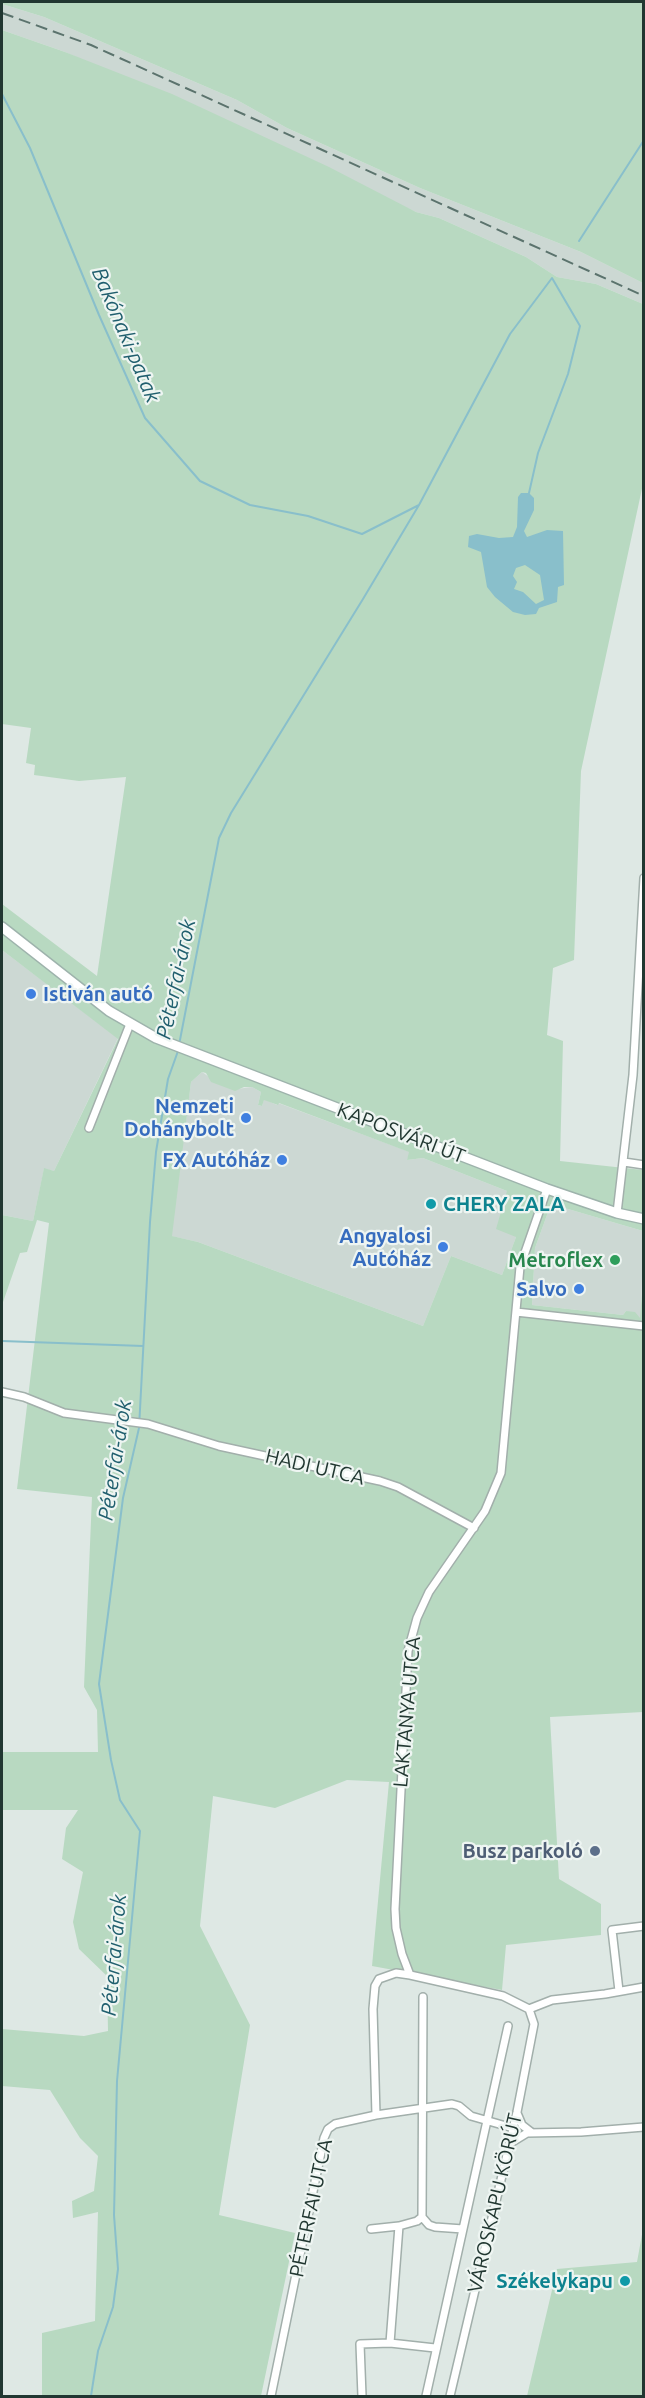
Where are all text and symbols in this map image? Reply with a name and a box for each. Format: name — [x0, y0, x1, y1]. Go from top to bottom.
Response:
water label: Bakónaki-patak — [86, 264, 166, 406]
water label: Péterfai-árok — [151, 917, 201, 1041]
place label: Istiván autó — [43, 982, 153, 1006]
marker: Istiván autó — [24, 987, 38, 1001]
place label: Nemzeti Dohánybolt — [124, 1094, 234, 1141]
street label: KAPOSVÁRI ÚT — [333, 1098, 469, 1168]
marker: Nemzeti Dohánybolt — [239, 1111, 253, 1125]
place label: FX Autóház — [162, 1148, 270, 1172]
marker: FX Autóház — [275, 1153, 289, 1167]
place label: CHERY ZALA — [443, 1192, 564, 1216]
marker: CHERY ZALA — [424, 1197, 438, 1211]
place label: Angyalosi Autóház — [339, 1224, 431, 1271]
marker: Angyalosi Autóház — [436, 1240, 450, 1254]
place label: Metroflex — [508, 1248, 603, 1272]
marker: Metroflex — [608, 1253, 622, 1267]
place label: Salvo — [516, 1277, 567, 1301]
marker: Salvo — [572, 1282, 586, 1296]
water label: Péterfai-árok — [93, 1398, 137, 1522]
street label: HADI UTCA — [263, 1444, 367, 1490]
street label: LAKTANYA UTCA — [388, 1636, 426, 1788]
place label: Busz parkoló — [462, 1839, 583, 1863]
marker: Busz parkoló — [588, 1844, 602, 1858]
water label: Péterfai-árok — [96, 1893, 132, 2017]
street label: VÁROSKAPU KÖRÚT — [463, 2111, 527, 2295]
street label: PÉTERFAI UTCA — [285, 2137, 337, 2279]
place label: Székelykapu — [496, 2269, 613, 2293]
marker: Székelykapu — [618, 2274, 632, 2288]

